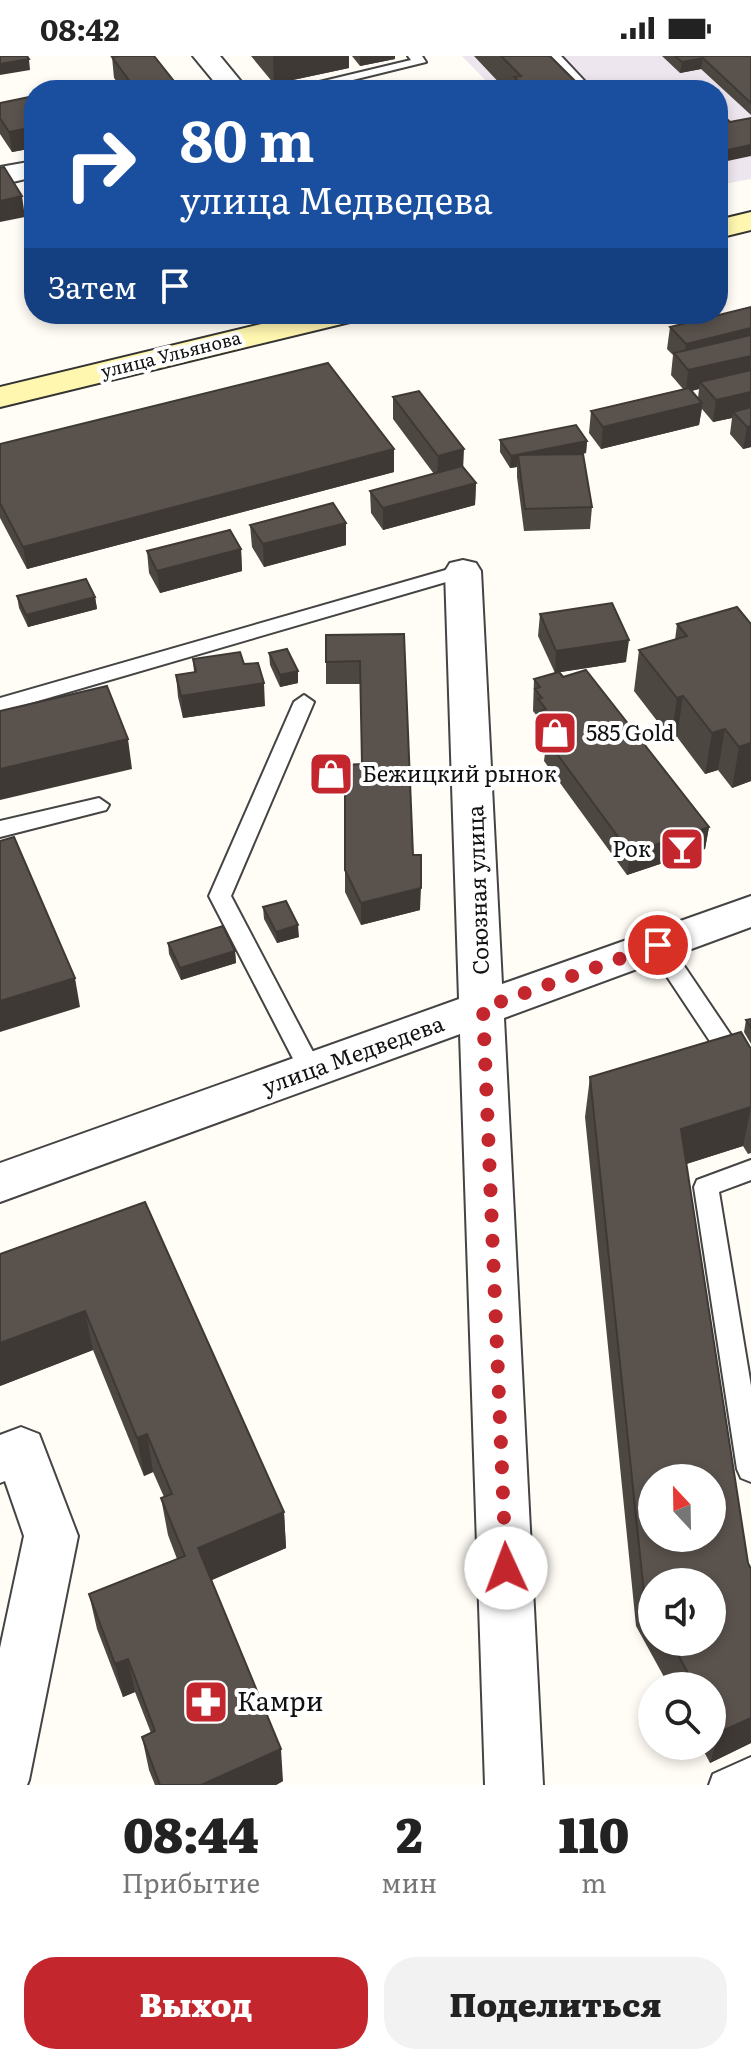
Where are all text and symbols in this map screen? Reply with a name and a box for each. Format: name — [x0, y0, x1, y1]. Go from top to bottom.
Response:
text: 08:42 — [40, 6, 120, 50]
text: 80 m — [180, 96, 315, 179]
icon: right — [48, 112, 152, 216]
text: улица Медведева — [180, 172, 493, 225]
text: Затем — [48, 264, 137, 308]
icon: arrive — [153, 264, 197, 308]
street label: улица Ульянова — [98, 323, 244, 384]
shop icon: 585 Gold — [531, 709, 579, 757]
place label: 585 Gold — [586, 715, 675, 748]
shop icon: Бежицкий рынок — [307, 750, 355, 798]
place label: Бежицкий рынок — [362, 756, 557, 789]
street label: Союзная улица — [457, 805, 496, 975]
bar icon: Рок — [658, 825, 706, 873]
place label: Рок — [612, 831, 651, 864]
pin — [624, 911, 692, 979]
icon: arrive — [636, 923, 680, 967]
street label: улица Медведева — [257, 1005, 448, 1102]
north arrow — [638, 1464, 726, 1552]
map controls — [638, 1464, 726, 1760]
position arrow — [464, 1526, 548, 1610]
button: sound — [638, 1568, 726, 1656]
button: search — [638, 1672, 726, 1760]
pharmacy icon: Камри — [182, 1678, 230, 1726]
place label: Камри — [237, 1680, 323, 1719]
text: 08:44 — [123, 1797, 259, 1868]
text: 2 — [396, 1797, 423, 1868]
text: 110 — [559, 1797, 629, 1868]
text: Прибытие — [122, 1862, 260, 1901]
text: мин — [382, 1862, 437, 1901]
text: m — [581, 1862, 607, 1901]
button: Выход — [24, 1957, 368, 2049]
button: Поделиться — [384, 1957, 727, 2049]

